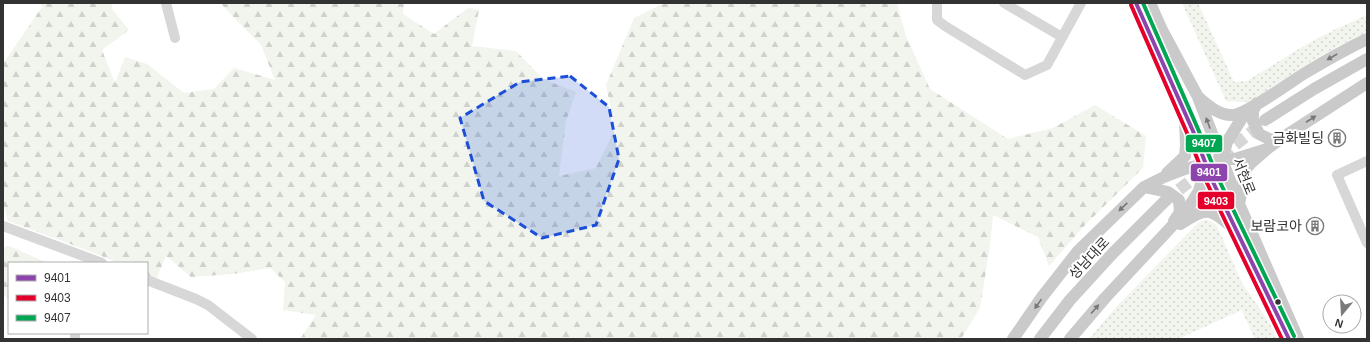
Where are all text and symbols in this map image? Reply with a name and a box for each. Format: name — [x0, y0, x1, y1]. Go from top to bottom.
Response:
one-way arrow — [1326, 53, 1338, 60]
one-way arrow — [1306, 115, 1316, 123]
one-way arrow — [1204, 117, 1210, 129]
building icon: 금화빌딩 — [1327, 128, 1347, 148]
place label: 금화빌딩 — [1272, 130, 1324, 146]
line badge: 9407 — [1185, 134, 1223, 153]
text: 9407 — [1192, 137, 1216, 149]
street label: 서현로 — [1229, 155, 1259, 197]
line badge: 9401 — [1190, 163, 1228, 182]
text: 9401 — [1197, 166, 1221, 178]
line badge: 9403 — [1197, 191, 1235, 210]
text: 9403 — [1204, 195, 1228, 207]
one-way arrow — [1118, 202, 1128, 212]
building icon: 보람코아 — [1305, 216, 1325, 236]
place label: 보람코아 — [1250, 218, 1302, 234]
street label: 성남대로 — [1066, 234, 1112, 282]
legend — [8, 262, 148, 334]
text: 9401 — [44, 271, 71, 285]
text: 9403 — [44, 291, 71, 305]
north arrow — [1322, 294, 1362, 334]
unlabelled marker — [1273, 297, 1283, 307]
one-way arrow — [1034, 299, 1042, 309]
one-way arrow — [1091, 304, 1100, 314]
text: 9407 — [44, 311, 71, 325]
text: N — [1333, 317, 1345, 330]

